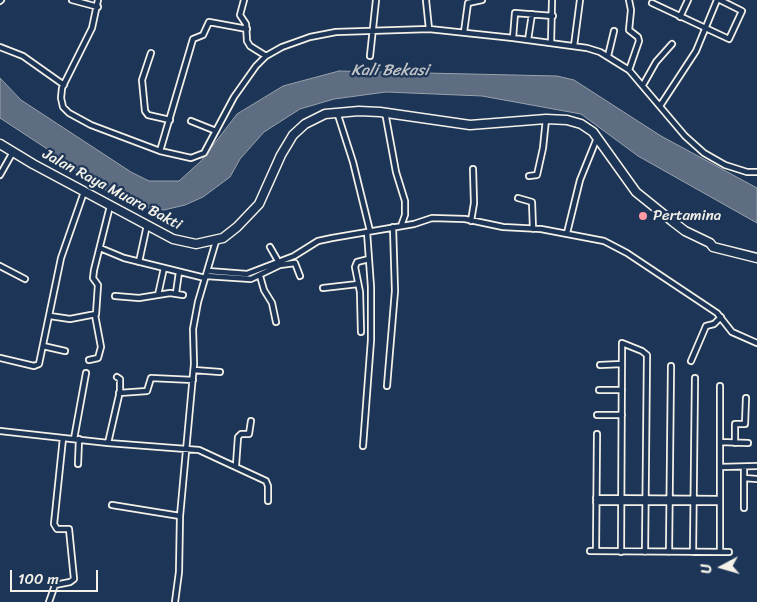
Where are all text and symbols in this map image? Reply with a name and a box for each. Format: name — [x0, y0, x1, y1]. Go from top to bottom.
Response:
water label: Kali Bekasi — [351, 61, 429, 81]
street label: Jalan Raya Muara Bakti — [39, 146, 185, 234]
place label: Pertamina — [653, 207, 721, 225]
marker: Pertamina — [637, 210, 649, 222]
north arrow — [697, 542, 747, 592]
scale bar — [12, 560, 100, 592]
text: U — [694, 563, 720, 575]
text: 100 m — [18, 566, 59, 592]

